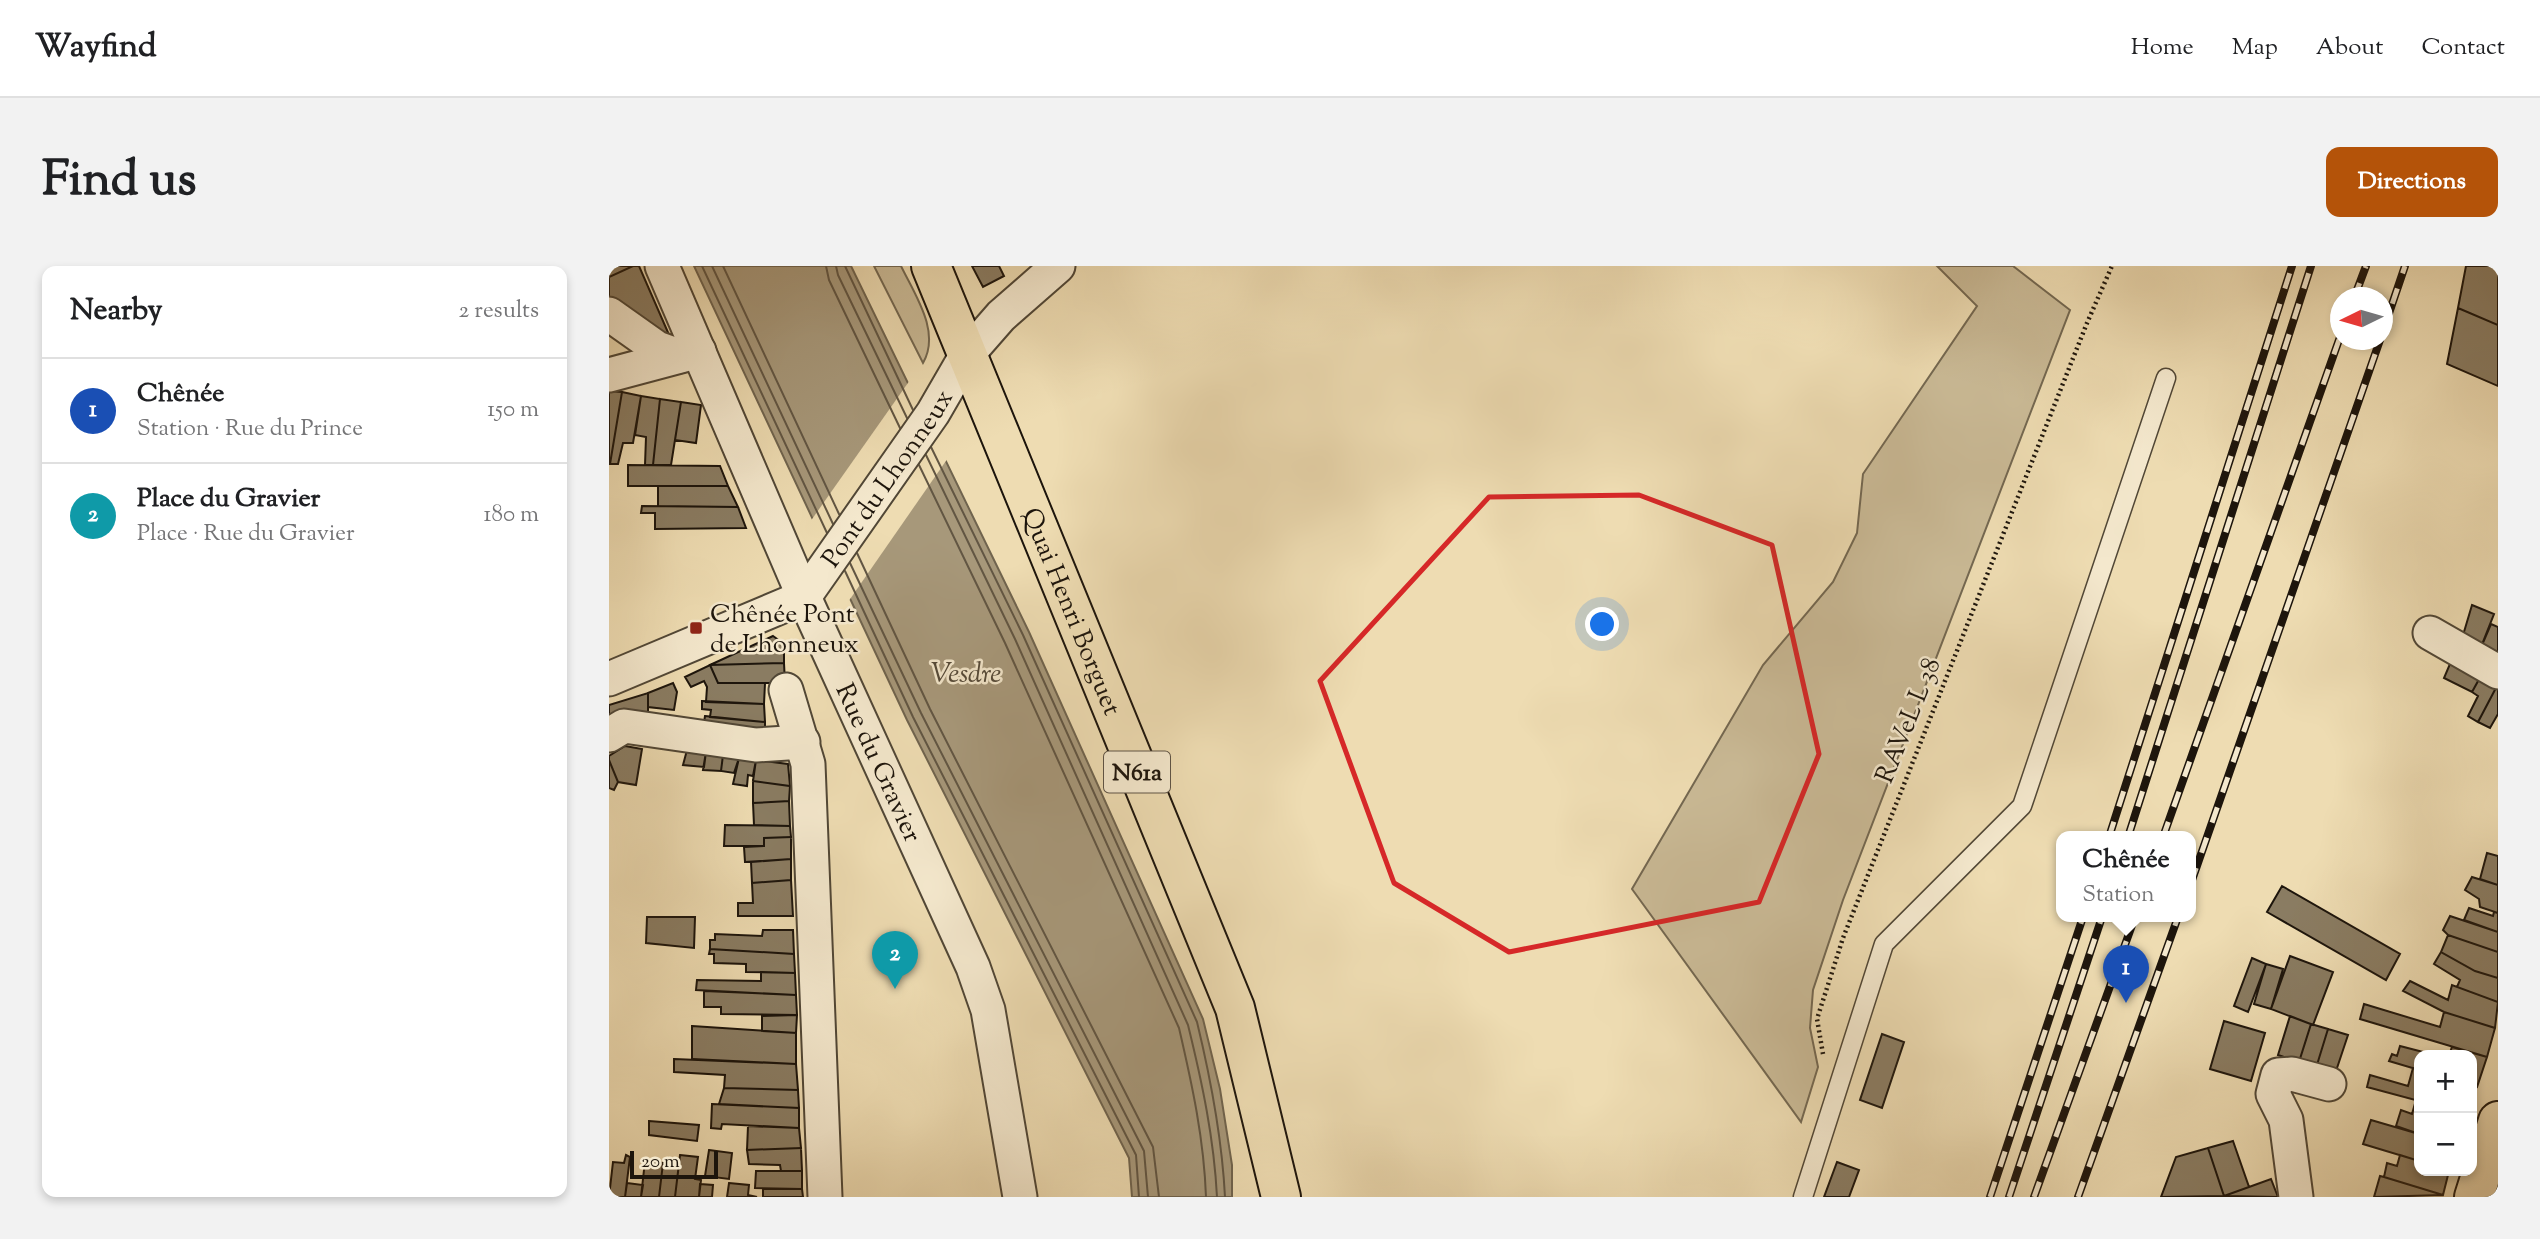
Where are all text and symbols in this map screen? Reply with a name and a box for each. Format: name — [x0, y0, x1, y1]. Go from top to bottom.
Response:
text: Wayfind — [35, 24, 157, 72]
text: Home — [2131, 31, 2194, 65]
text: Map — [2232, 31, 2278, 65]
text: About — [2316, 31, 2383, 65]
text: Contact — [2421, 31, 2505, 65]
text: Find us — [42, 147, 196, 217]
button: Directions — [2326, 147, 2498, 217]
north arrow — [2330, 287, 2393, 350]
text: Nearby — [70, 290, 162, 333]
text: 2 results — [459, 295, 539, 328]
text: Chênée — [137, 376, 224, 413]
street label: Pont du Lhonneux — [814, 383, 964, 576]
text: 1 — [89, 394, 97, 427]
text: 150 m — [487, 394, 539, 427]
text: Station · Rue du Prince — [137, 413, 363, 446]
text: Place du Gravier — [137, 481, 320, 518]
text: 2 — [88, 499, 98, 532]
text: 180 m — [484, 499, 539, 532]
street label: Quai Henri Borguet — [1011, 503, 1129, 722]
text: Place · Rue du Gravier — [137, 518, 355, 551]
place label: Chênée Pont de Lhonneux — [710, 597, 859, 664]
your location — [1585, 607, 1619, 641]
marker: Chênée Pont de Lhonneux — [688, 620, 704, 636]
street label: RAVeL L 38 — [1867, 653, 1951, 789]
water label: Vesdre — [931, 655, 1001, 695]
street label: Rue du Gravier — [825, 678, 930, 849]
road number: N61a — [1104, 752, 1170, 792]
popup — [2056, 831, 2196, 922]
text: Chênée — [2082, 842, 2170, 879]
text: Station — [2082, 879, 2155, 912]
pin: 2 — [872, 931, 918, 989]
pin: 1 — [2103, 945, 2149, 1003]
map controls — [2414, 1050, 2477, 1176]
button: + — [2414, 1050, 2477, 1113]
button: − — [2414, 1113, 2477, 1176]
scale bar — [630, 1148, 717, 1180]
text: 20 m — [641, 1149, 680, 1176]

